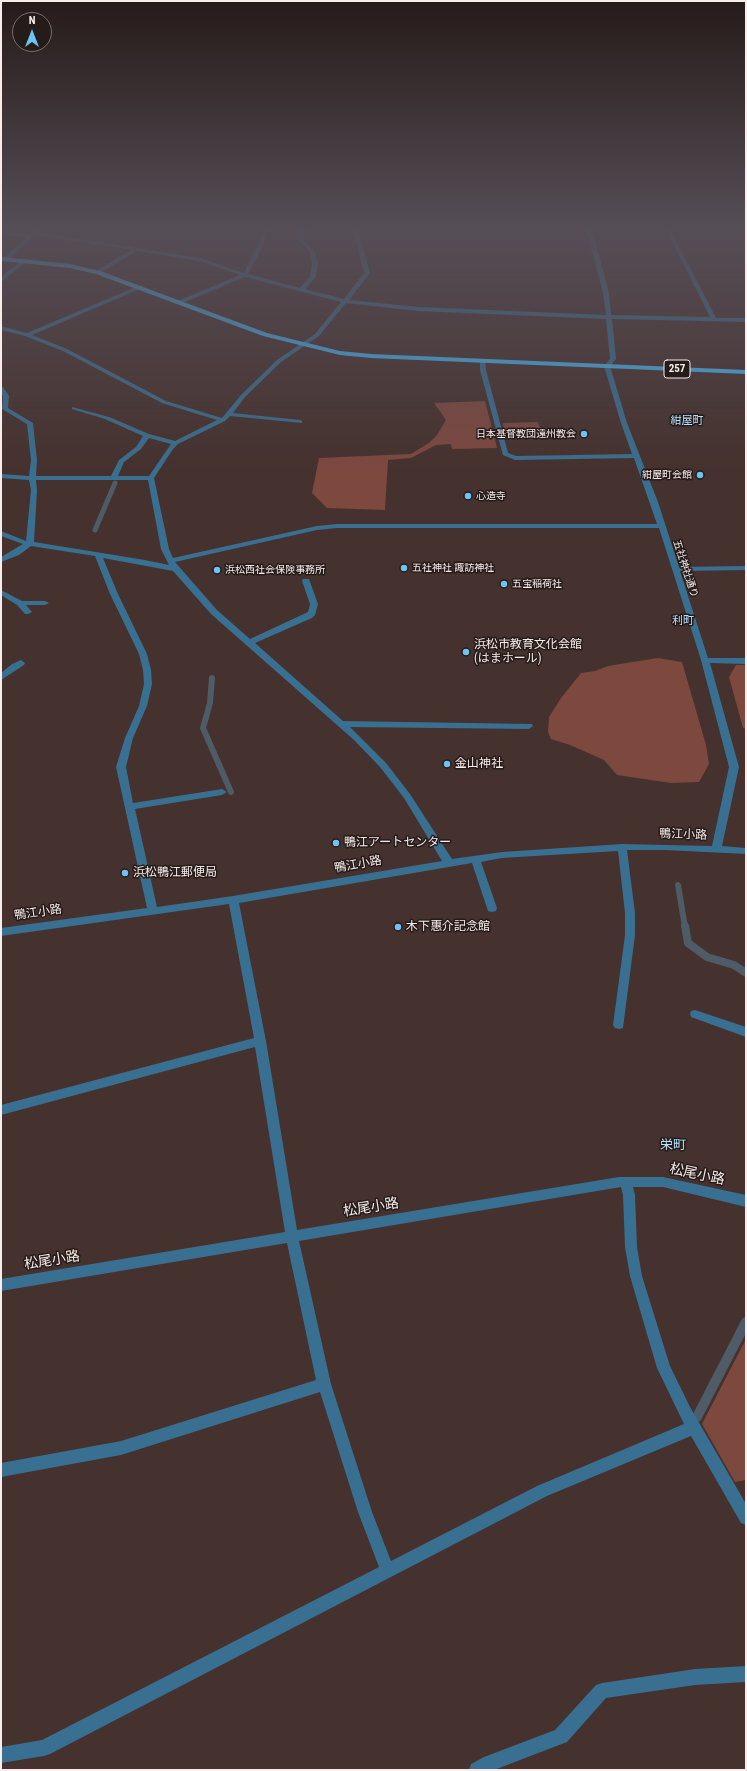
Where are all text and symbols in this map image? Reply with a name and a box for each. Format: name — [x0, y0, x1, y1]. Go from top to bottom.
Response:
north arrow — [12, 12, 52, 52]
text: N — [29, 14, 35, 27]
road number: 257 — [664, 360, 690, 378]
district label: 紺屋町 — [671, 414, 703, 428]
place label: 日本基督教団遠州教会 — [476, 428, 576, 440]
marker: 日本基督教団遠州教会 — [579, 429, 589, 439]
place label: 紺屋町会館 — [642, 469, 692, 481]
marker: 紺屋町会館 — [695, 470, 705, 480]
place label: 心造寺 — [476, 490, 506, 502]
marker: 心造寺 — [463, 491, 473, 501]
street label: 五社神社通り — [670, 539, 700, 599]
place label: 五社神社 諏訪神社 — [412, 562, 494, 574]
marker: 五社神社 諏訪神社 — [399, 563, 409, 573]
place label: 浜松西社会保険事務所 — [225, 564, 325, 576]
marker: 浜松西社会保険事務所 — [212, 565, 222, 575]
place label: 五宝稲荷社 — [512, 578, 562, 590]
marker: 五宝稲荷社 — [499, 579, 509, 589]
district label: 利町 — [672, 614, 694, 628]
place label: 浜松市教育文化会館 (はまホール) — [474, 638, 582, 666]
marker: 浜松市教育文化会館 (はまホール) — [461, 647, 471, 657]
place label: 金山神社 — [455, 757, 503, 771]
marker: 金山神社 — [442, 759, 452, 769]
street label: 鴨江小路 — [659, 827, 707, 843]
place label: 鴨江アートセンター — [344, 836, 451, 850]
marker: 鴨江アートセンター — [331, 838, 341, 848]
street label: 鴨江小路 — [333, 854, 383, 876]
place label: 浜松鴨江郵便局 — [133, 866, 217, 880]
marker: 浜松鴨江郵便局 — [120, 868, 130, 878]
street label: 鴨江小路 — [13, 903, 63, 923]
place label: 木下惠介記念館 — [406, 920, 490, 934]
marker: 木下惠介記念館 — [393, 922, 403, 932]
district label: 栄町 — [660, 1138, 686, 1154]
street label: 松尾小路 — [668, 1161, 726, 1189]
street label: 松尾小路 — [342, 1195, 400, 1221]
street label: 松尾小路 — [23, 1248, 81, 1274]

